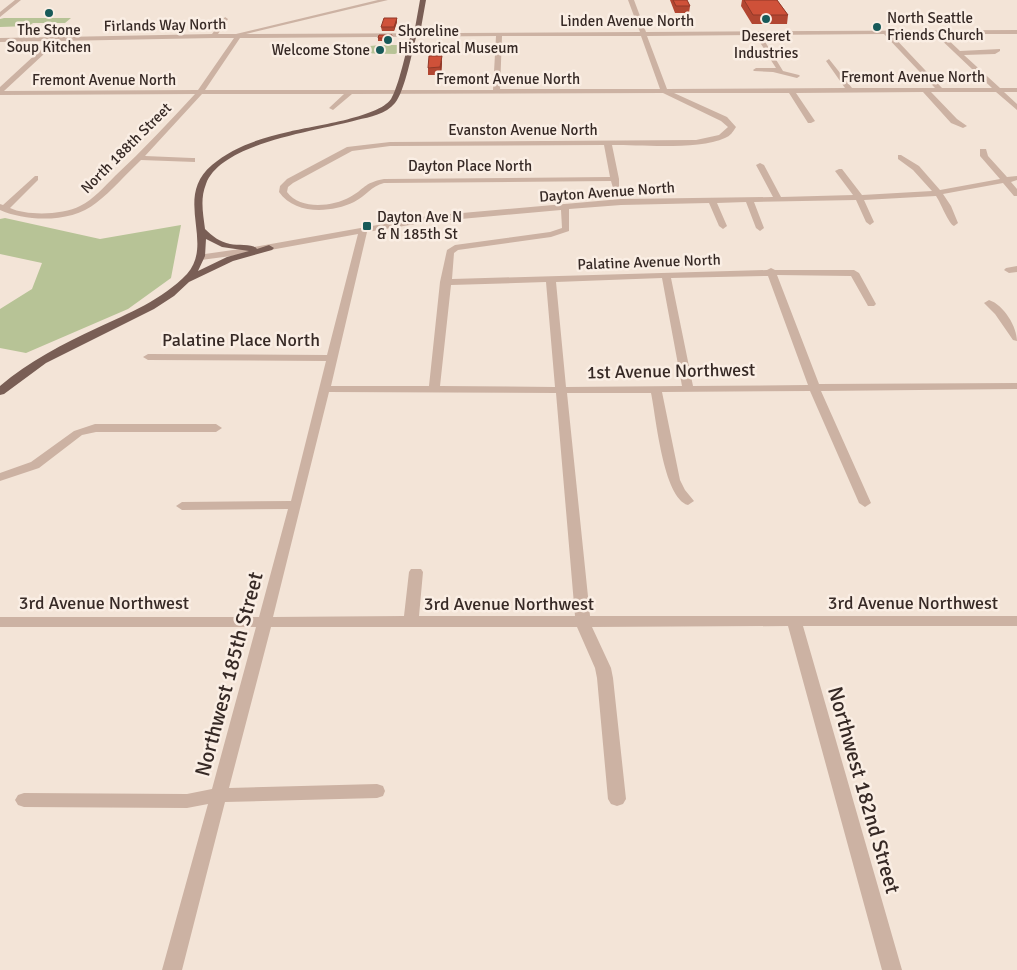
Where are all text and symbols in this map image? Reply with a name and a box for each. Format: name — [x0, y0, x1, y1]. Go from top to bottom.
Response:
marker: The Stone Soup Kitchen — [43, 7, 55, 19]
place label: North Seattle Friends Church — [887, 9, 984, 44]
street label: Linden Avenue North — [560, 12, 694, 30]
marker: Deseret Industries — [760, 13, 772, 25]
street label: Firlands Way North — [104, 15, 226, 35]
place label: The Stone Soup Kitchen — [7, 21, 91, 56]
marker: North Seattle Friends Church — [871, 21, 883, 33]
place label: Shoreline Historical Museum — [398, 22, 518, 57]
place label: Deseret Industries — [734, 27, 799, 62]
marker: Shoreline Historical Museum — [382, 34, 394, 46]
place label: Welcome Stone — [272, 41, 370, 59]
marker: Welcome Stone — [374, 44, 386, 56]
street label: Fremont Avenue North — [841, 68, 985, 86]
street label: Fremont Avenue North — [436, 70, 580, 88]
street label: Fremont Avenue North — [32, 71, 176, 89]
street label: North 188th Street — [77, 99, 175, 197]
street label: Evanston Avenue North — [448, 121, 598, 139]
street label: Dayton Place North — [408, 157, 532, 175]
street label: Dayton Avenue North — [539, 178, 675, 206]
place label: Dayton Ave N & N 185th St — [377, 208, 462, 243]
marker: Dayton Ave N & N 185th St — [361, 220, 373, 232]
street label: Palatine Avenue North — [577, 251, 721, 273]
street label: Palatine Place North — [162, 329, 320, 351]
street label: 1st Avenue Northwest — [587, 359, 755, 383]
street label: Northwest 185th Street — [189, 569, 269, 779]
street label: 3rd Avenue Northwest — [19, 592, 189, 614]
street label: 3rd Avenue Northwest — [828, 592, 998, 614]
street label: 3rd Avenue Northwest — [424, 593, 594, 615]
street label: Northwest 182nd Street — [822, 683, 906, 897]

